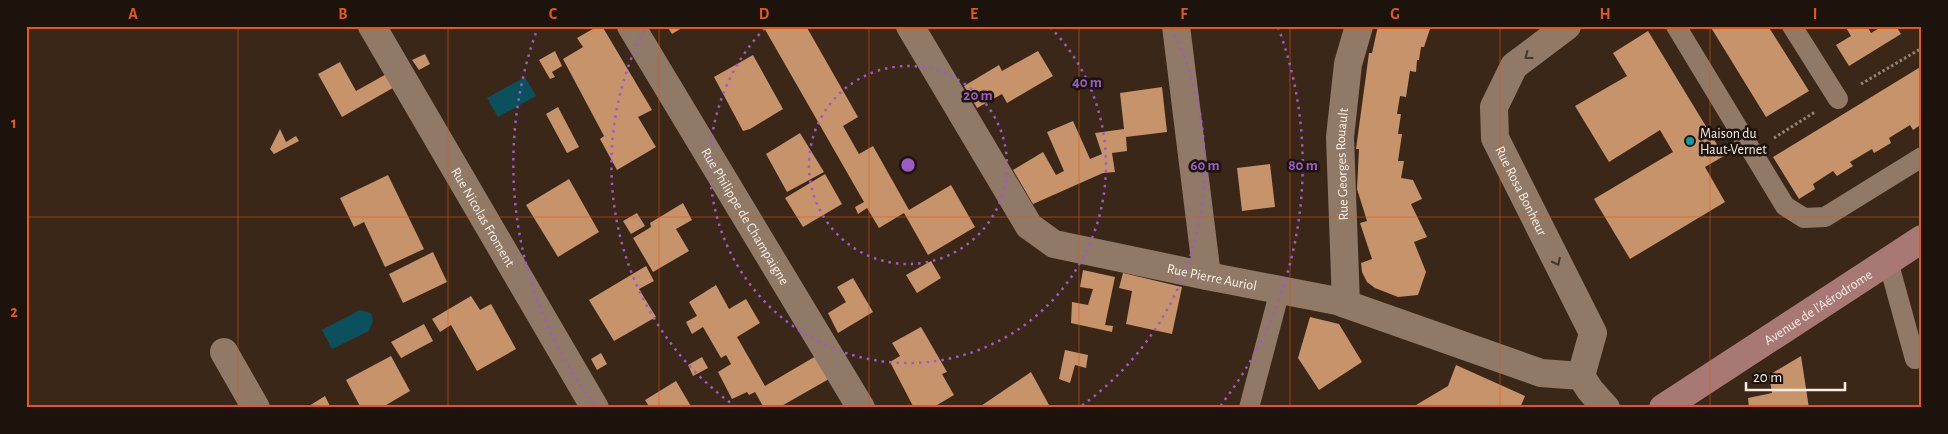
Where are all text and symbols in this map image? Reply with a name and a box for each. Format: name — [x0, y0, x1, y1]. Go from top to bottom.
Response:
text: A — [128, 6, 138, 22]
text: B — [338, 6, 348, 22]
text: C — [549, 6, 558, 22]
text: D — [759, 6, 770, 22]
text: E — [970, 6, 978, 22]
text: F — [1180, 6, 1188, 22]
text: G — [1390, 6, 1400, 22]
text: H — [1599, 6, 1611, 22]
text: I — [1813, 6, 1817, 22]
one-way arrow — [1525, 50, 1534, 58]
text: 40 m — [1072, 75, 1102, 90]
text: 20 m — [963, 88, 993, 103]
street label: Rue Georges Rouault — [1334, 107, 1351, 221]
text: 1 — [11, 115, 17, 131]
place label: Maison du Haut-Vernet — [1700, 127, 1767, 157]
marker: Maison du Haut-Vernet — [1684, 135, 1696, 147]
street label: Rue Rosa Bonheur — [1492, 144, 1549, 239]
street label: Rue Philippe de Champaigne — [698, 146, 791, 288]
centre of rings — [899, 156, 917, 174]
text: 60 m — [1190, 158, 1220, 173]
text: 80 m — [1288, 158, 1318, 173]
street label: Rue Nicolas Froment — [448, 165, 517, 270]
one-way arrow — [1551, 257, 1561, 266]
street label: Rue Pierre Auriol — [1166, 262, 1258, 293]
street label: Avenue de l'Aérodrome — [1762, 267, 1875, 348]
text: 2 — [10, 304, 18, 320]
scale bar — [1746, 359, 1844, 391]
text: 20 m — [1753, 370, 1782, 385]

